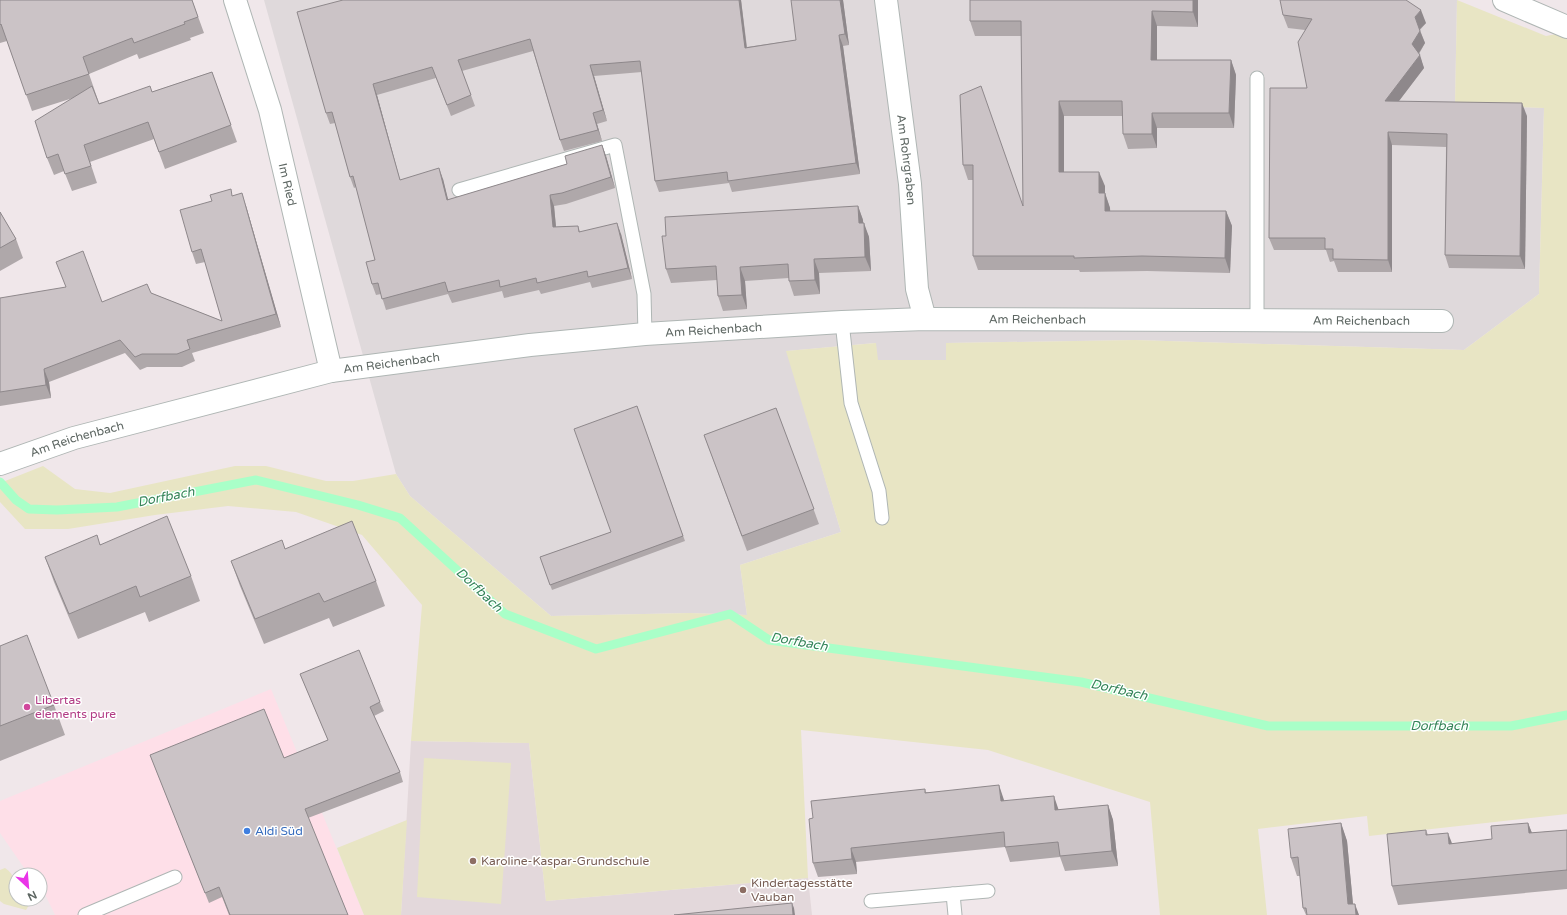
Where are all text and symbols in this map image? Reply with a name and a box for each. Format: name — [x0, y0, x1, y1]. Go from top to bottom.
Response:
street label: Am Rohrgraben — [894, 114, 918, 205]
street label: Im Ried — [276, 162, 299, 207]
street label: Am Reichenbach — [989, 312, 1086, 327]
street label: Am Reichenbach — [1313, 313, 1410, 328]
street label: Am Reichenbach — [665, 320, 763, 340]
street label: Am Reichenbach — [342, 350, 441, 376]
street label: Am Reichenbach — [28, 418, 125, 460]
water label: Dorfbach — [136, 483, 197, 510]
water label: Dorfbach — [452, 564, 506, 616]
water label: Dorfbach — [769, 629, 830, 655]
water label: Dorfbach — [1089, 676, 1150, 705]
place label: Libertas elements pure — [35, 693, 116, 721]
marker: Libertas elements pure — [22, 702, 32, 712]
water label: Dorfbach — [1410, 718, 1469, 734]
place label: Aldi Süd — [255, 824, 303, 838]
marker: Aldi Süd — [242, 826, 252, 836]
place label: Karoline-Kaspar-Grundschule — [481, 854, 649, 868]
marker: Karoline-Kaspar-Grundschule — [468, 856, 478, 866]
north arrow — [8, 867, 48, 907]
place label: Kindertagesstätte Vauban — [751, 876, 853, 904]
marker: Kindertagesstätte Vauban — [738, 885, 748, 895]
text: N — [25, 888, 39, 903]

